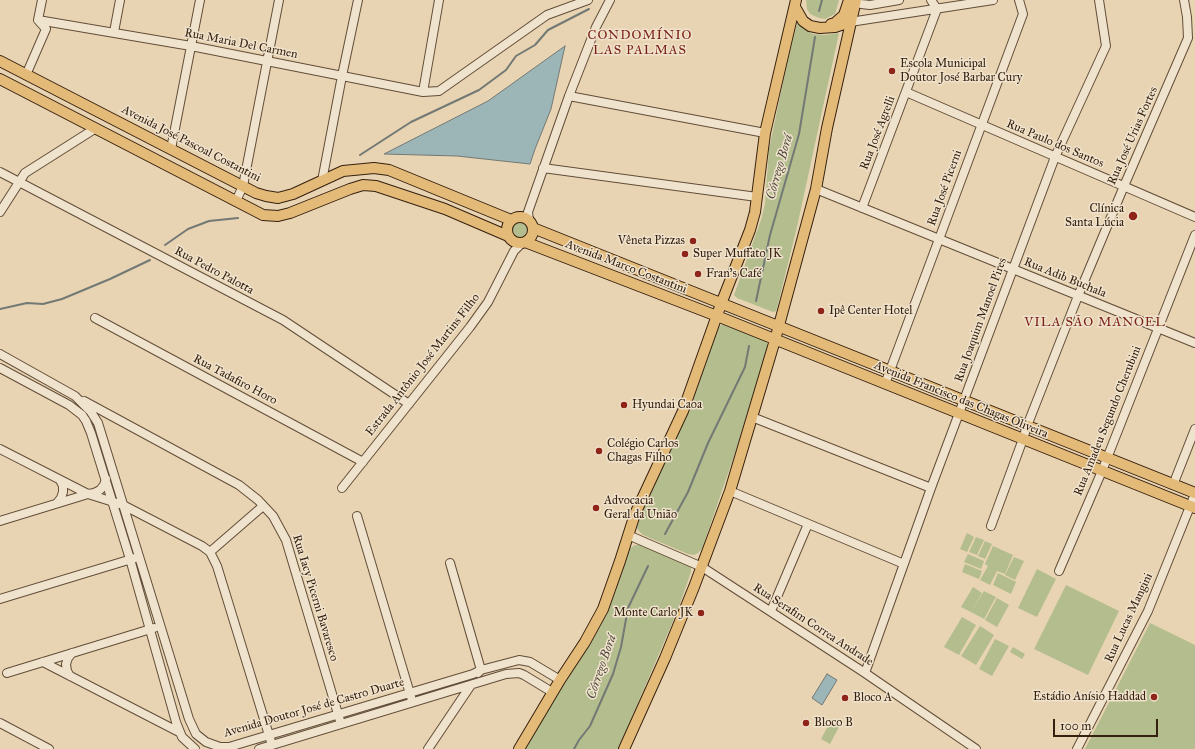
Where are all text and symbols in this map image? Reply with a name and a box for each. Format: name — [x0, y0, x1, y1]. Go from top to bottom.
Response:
street label: Rua Maria Del Carmen — [183, 26, 299, 62]
district label: CONDOMÍNIO LAS PALMAS — [588, 28, 692, 59]
place label: Escola Municipal Doutor José Barbar Cury — [900, 57, 1022, 85]
marker: Escola Municipal Doutor José Barbar Cury — [887, 66, 897, 76]
street label: Rua José Urias Fortes — [1105, 85, 1161, 187]
street label: Rua José Agrelli — [857, 94, 899, 172]
street label: Avenida José Pascoal Costantini — [119, 103, 263, 185]
street label: Rua Paulo dos Santos — [1004, 117, 1106, 171]
water label: Córrego Borá — [763, 133, 797, 201]
street label: Rua José Picerni — [925, 148, 965, 228]
place label: Clínica Santa Lúcia — [1065, 202, 1124, 230]
marker: Clínica Santa Lúcia — [1127, 210, 1139, 222]
place label: Vêneta Pizzas — [618, 234, 685, 248]
marker: Vêneta Pizzas — [688, 236, 698, 246]
street label: Avenida Marco Costantini — [563, 237, 689, 297]
street label: Rua Pedro Palotta — [172, 244, 256, 298]
place label: Super Muffato JK — [693, 247, 782, 261]
marker: Super Muffato JK — [680, 249, 690, 259]
street label: Rua Adib Buchala — [1022, 255, 1108, 301]
street label: Rua Joaquim Manoel Pires — [952, 256, 1010, 384]
place label: Fran's Café — [706, 267, 762, 281]
marker: Fran's Café — [693, 269, 703, 279]
street label: Estrada Antônio José Martins Filho — [363, 291, 483, 439]
place label: Ipê Center Hotel — [829, 304, 912, 318]
marker: Ipê Center Hotel — [816, 306, 826, 316]
district label: VILA SÃO MANOEL — [1024, 315, 1166, 331]
street label: Rua Amadeu Segundo Cherubini — [1071, 344, 1145, 498]
street label: Rua Tadafiro Horo — [191, 352, 279, 408]
street label: Avenida Francisco das Chagas Oliveira — [872, 358, 1050, 442]
place label: Hyundai Caoa — [632, 398, 702, 412]
marker: Hyundai Caoa — [619, 400, 629, 410]
place label: Colégio Carlos Chagas Filho — [607, 437, 678, 465]
marker: Colégio Carlos Chagas Filho — [594, 446, 604, 456]
place label: Advocacia Geral da União — [604, 494, 677, 522]
marker: Advocacia Geral da União — [591, 503, 601, 513]
street label: Rua Iacy Picerni Bavaresco — [289, 533, 341, 663]
street label: Rua Lucas Mangini — [1102, 571, 1156, 665]
street label: Rua Serafim Correa Andrade — [750, 581, 876, 669]
place label: Monte Carlo JK — [613, 606, 693, 620]
marker: Monte Carlo JK — [696, 608, 706, 618]
water label: Córrego Borá — [584, 633, 620, 701]
street label: Avenida Doutor José de Castro Duarte — [222, 675, 406, 741]
place label: Estádio Anísio Haddad — [1033, 690, 1146, 704]
place label: Bloco A — [853, 691, 892, 705]
marker: Estádio Anísio Haddad — [1149, 692, 1159, 702]
marker: Bloco A — [840, 693, 850, 703]
scale bar — [1055, 711, 1160, 737]
place label: Bloco B — [814, 716, 853, 730]
marker: Bloco B — [801, 718, 811, 728]
text: 100 m — [1060, 719, 1091, 733]

